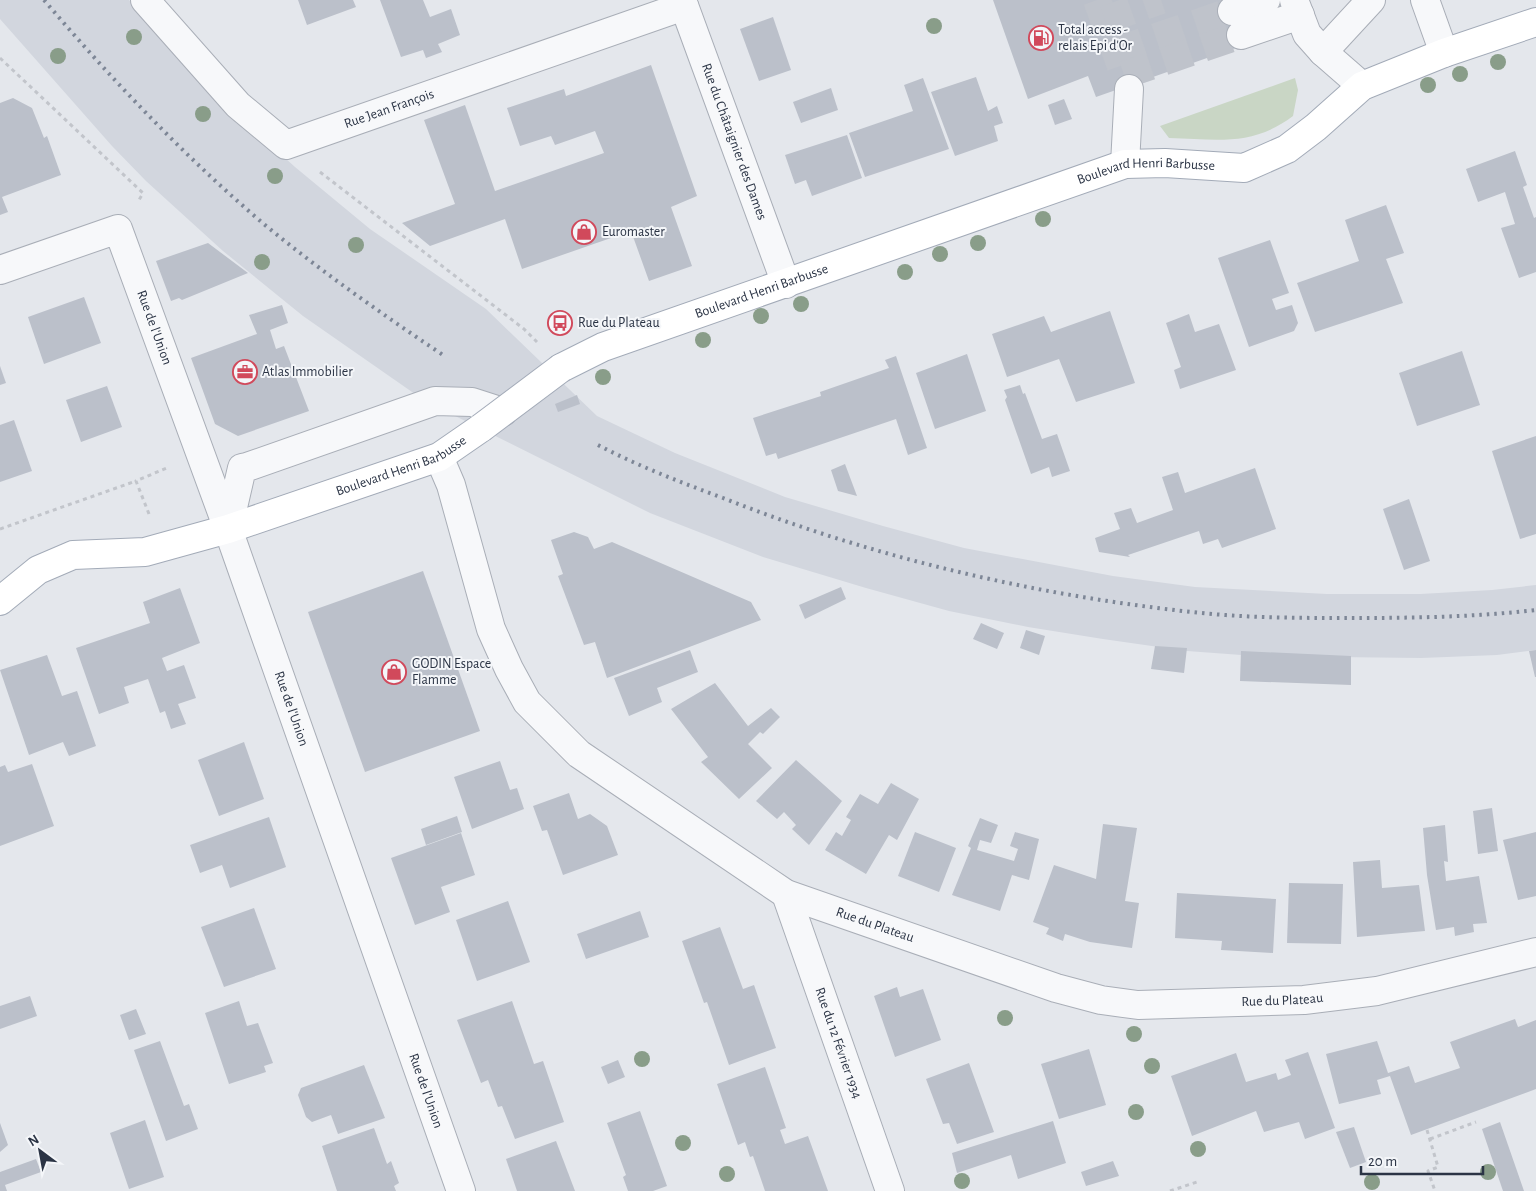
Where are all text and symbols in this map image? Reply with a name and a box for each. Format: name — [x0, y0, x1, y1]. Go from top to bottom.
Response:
place label: Total access - relais Epi d'Or — [1058, 23, 1133, 53]
fuel station icon: Total access - relais Epi d'Or — [1028, 25, 1054, 51]
street label: Rue du Châtaignier des Dames — [699, 62, 769, 222]
street label: Rue Jean François — [342, 87, 436, 131]
street label: Boulevard Henri Barbusse — [1075, 156, 1215, 187]
shop icon: Euromaster — [571, 219, 597, 245]
place label: Euromaster — [602, 225, 665, 239]
street label: Boulevard Henri Barbusse — [693, 262, 830, 321]
street label: Rue de l'Union — [134, 288, 174, 367]
bus stop icon: Rue du Plateau — [547, 310, 573, 336]
place label: Rue du Plateau — [578, 316, 660, 330]
office icon: Atlas Immobilier — [232, 359, 258, 385]
place label: Atlas Immobilier — [262, 365, 353, 379]
street label: Boulevard Henri Barbusse — [334, 433, 469, 499]
place label: GODIN Espace Flamme — [412, 657, 491, 687]
shop icon: GODIN Espace Flamme — [381, 659, 407, 685]
street label: Rue de l'Union — [272, 669, 311, 748]
street label: Rue du Plateau — [834, 905, 916, 945]
street label: Rue du 12 Février 1934 — [812, 986, 864, 1101]
street label: Rue du Plateau — [1241, 991, 1324, 1009]
street label: Rue de l'Union — [406, 1051, 445, 1130]
north arrow — [15, 1126, 65, 1176]
text: N — [26, 1132, 41, 1149]
scale bar — [1361, 1144, 1484, 1176]
text: 20 m — [1368, 1154, 1397, 1169]

